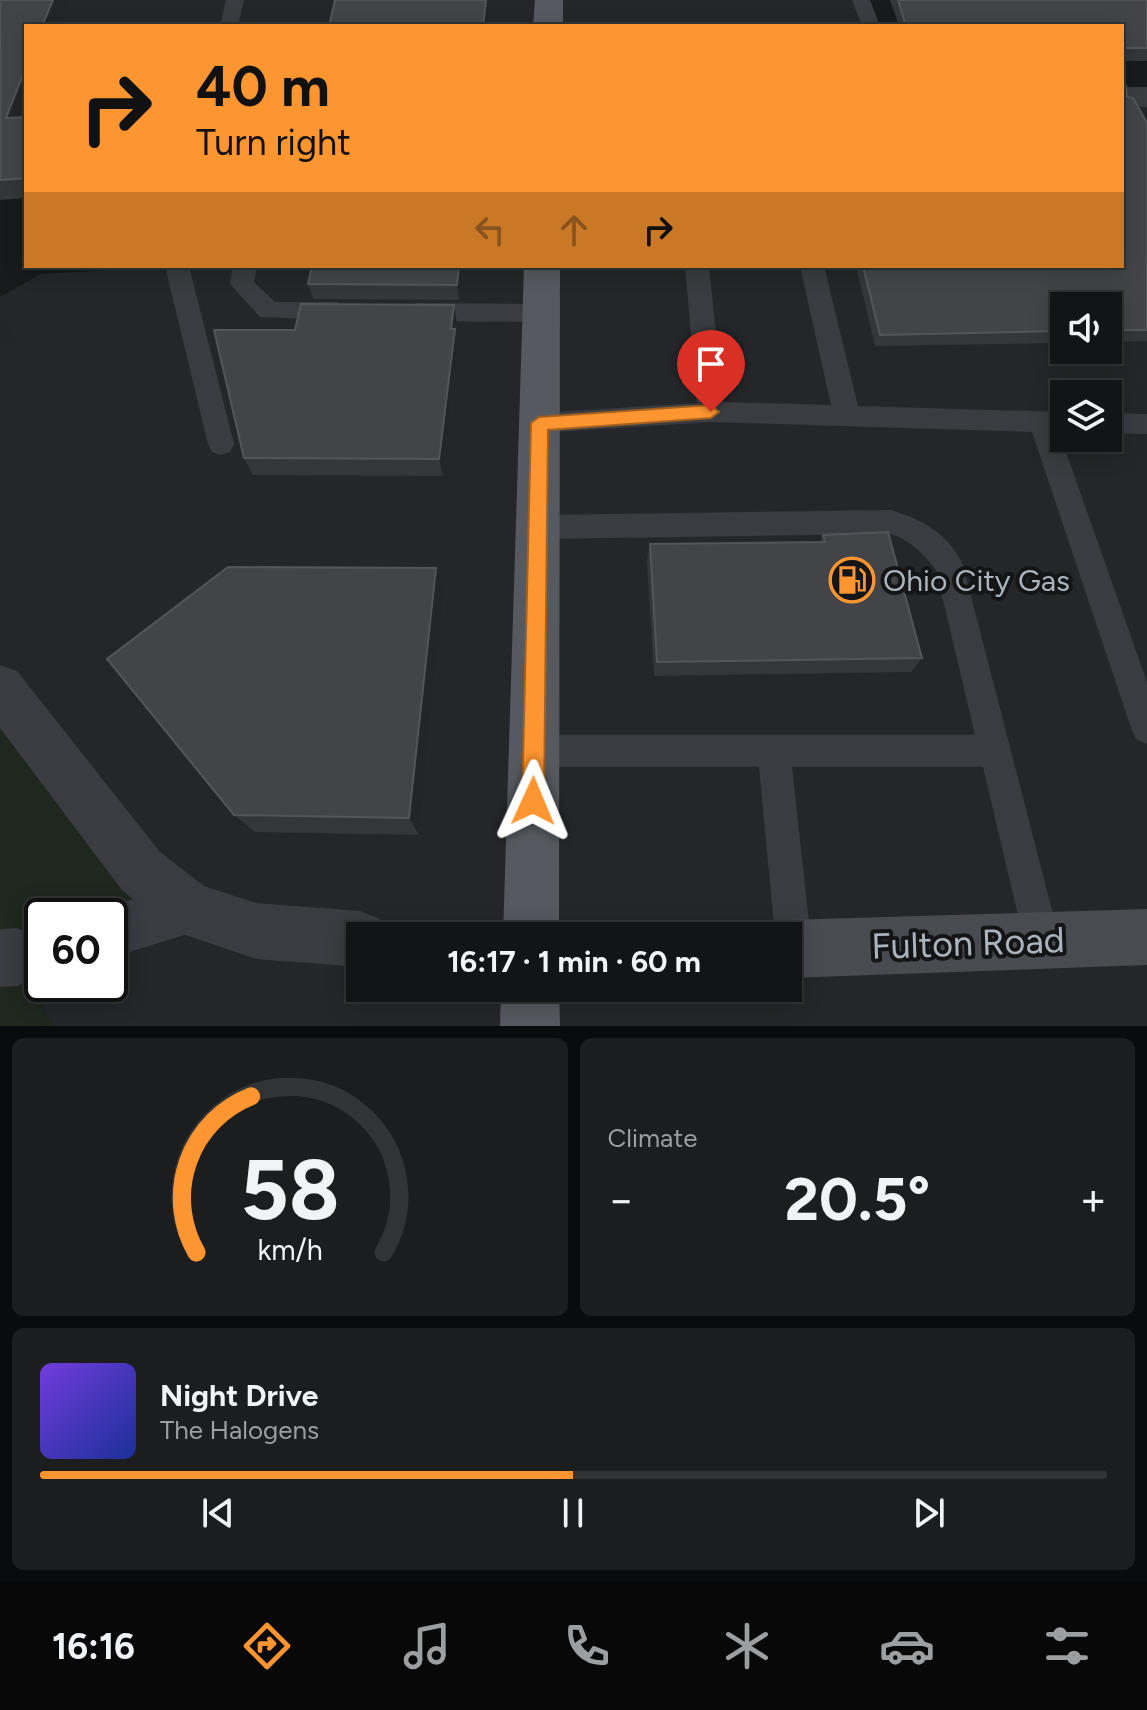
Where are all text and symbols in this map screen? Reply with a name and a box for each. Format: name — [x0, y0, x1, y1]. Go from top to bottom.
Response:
text: 40 m — [196, 53, 330, 120]
icon: right — [64, 56, 168, 160]
text: Turn right — [196, 121, 351, 164]
icon: left — [468, 208, 512, 252]
icon: ahead — [552, 208, 596, 252]
icon: right — [636, 208, 680, 252]
map controls — [1050, 292, 1122, 452]
button: sound — [1050, 292, 1122, 364]
pin — [677, 330, 745, 412]
icon: arrive — [689, 342, 733, 386]
button: layers — [1050, 380, 1122, 452]
fuel station icon: Ohio City Gas — [828, 556, 876, 604]
place label: Ohio City Gas — [883, 562, 1070, 599]
position arrow — [491, 759, 575, 843]
speed limit sign: 60 — [24, 898, 128, 1002]
street label: Fulton Road — [871, 918, 1065, 968]
text: 16:17 · 1 min · 60 m — [447, 943, 701, 980]
text: Climate — [608, 1122, 697, 1154]
text: 58 — [240, 1140, 339, 1240]
text: 20.5° — [784, 1163, 930, 1235]
text: − — [608, 1173, 635, 1226]
text: + — [1080, 1173, 1107, 1226]
text: km/h — [257, 1233, 322, 1267]
text: Night Drive — [160, 1377, 318, 1414]
text: The Halogens — [160, 1414, 319, 1446]
icon: previous — [196, 1491, 240, 1535]
icon: pause — [551, 1491, 595, 1535]
icon: next — [907, 1491, 951, 1535]
icon: directions — [239, 1618, 295, 1674]
icon: music — [399, 1618, 455, 1674]
icon: phone — [559, 1618, 615, 1674]
icon: climate — [719, 1618, 775, 1674]
icon: car — [879, 1618, 935, 1674]
icon: filters — [1039, 1618, 1095, 1674]
text: 16:16 — [52, 1625, 135, 1668]

